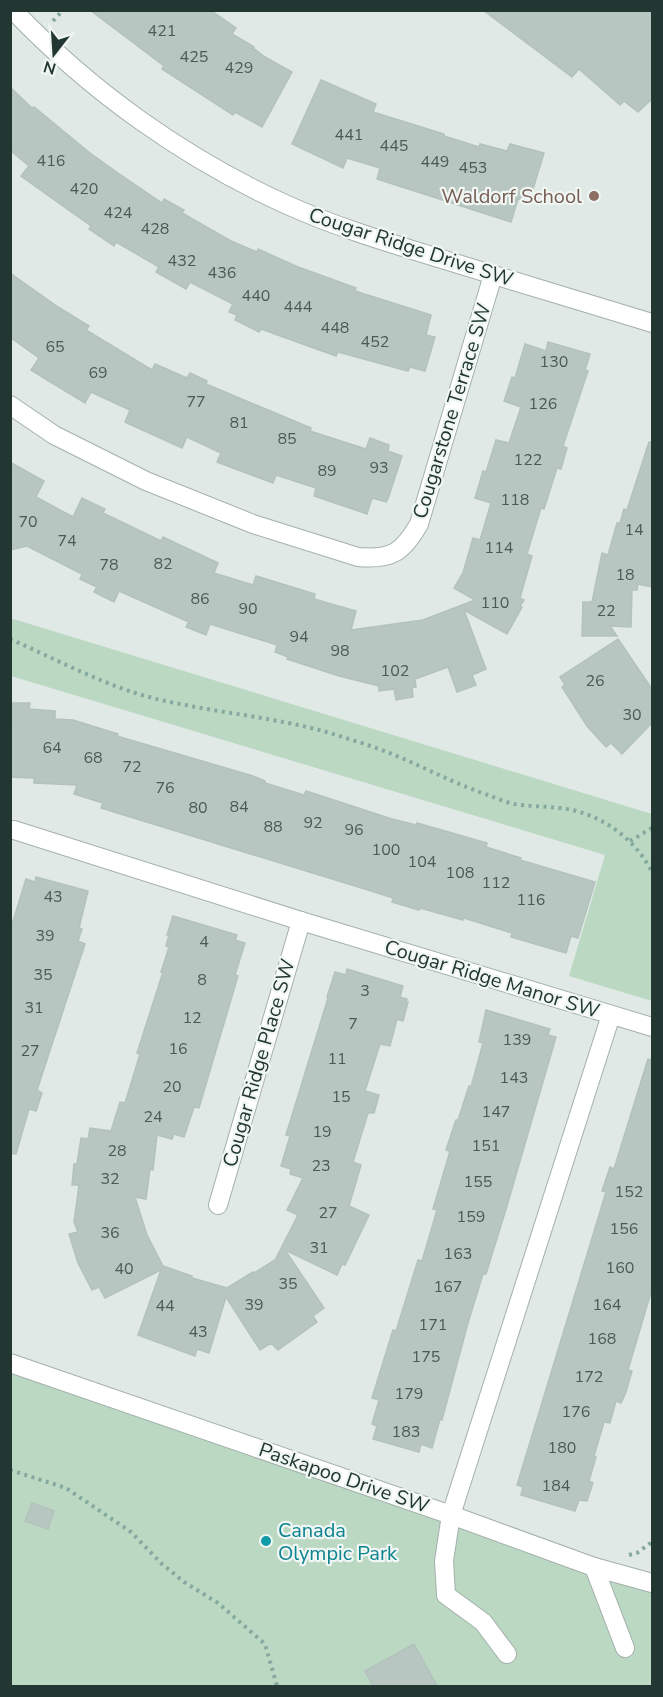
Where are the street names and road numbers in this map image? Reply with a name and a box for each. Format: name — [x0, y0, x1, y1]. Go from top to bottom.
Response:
street label: Cougar Ridge Drive SW — [305, 201, 517, 293]
street label: Cougarstone Terrace SW — [406, 300, 498, 522]
street label: Cougar Ridge Manor SW — [381, 933, 603, 1025]
street label: Cougar Ridge Place SW — [216, 956, 302, 1170]
street label: Paskapoo Drive SW — [255, 1436, 433, 1520]

